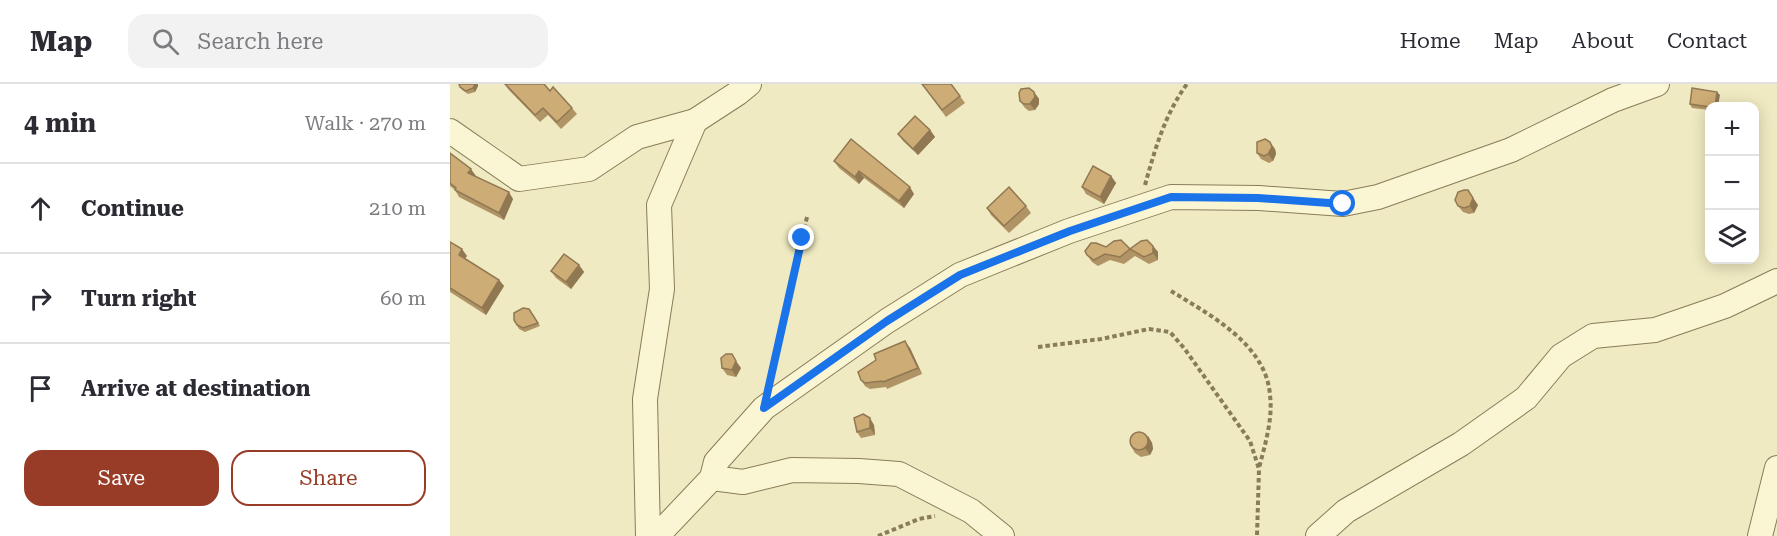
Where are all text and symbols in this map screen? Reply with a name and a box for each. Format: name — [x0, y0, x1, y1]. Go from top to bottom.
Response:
search box — [128, 14, 548, 68]
text: Map — [30, 25, 92, 58]
icon: search — [149, 25, 182, 58]
text: Search here — [197, 29, 323, 54]
text: Home — [1400, 29, 1461, 53]
text: Map — [1494, 29, 1539, 53]
text: About — [1572, 29, 1634, 53]
text: Contact — [1667, 29, 1747, 53]
map controls — [1705, 102, 1759, 264]
button: + — [1705, 102, 1759, 156]
text: 4 min — [24, 108, 96, 138]
text: Walk · 270 m — [305, 111, 426, 135]
button: − — [1705, 156, 1759, 210]
route start — [1329, 190, 1355, 216]
icon: ahead — [24, 192, 57, 225]
text: Continue — [81, 196, 184, 221]
text: 210 m — [369, 196, 426, 220]
button: layers — [1705, 210, 1759, 264]
route end — [788, 224, 814, 250]
icon: right — [24, 282, 57, 315]
text: Turn right — [81, 286, 196, 311]
text: 60 m — [380, 286, 426, 310]
icon: arrive — [24, 372, 57, 405]
text: Arrive at destination — [81, 376, 310, 401]
button: Save — [24, 450, 219, 506]
button: Share — [231, 450, 426, 506]

